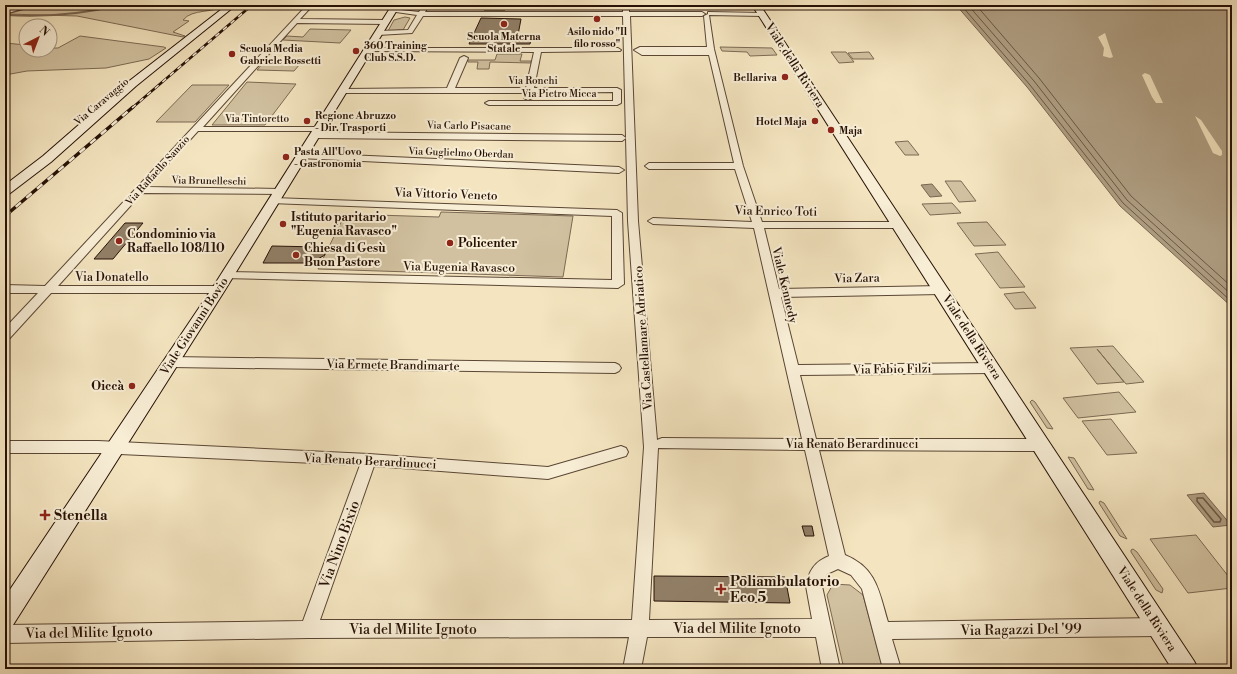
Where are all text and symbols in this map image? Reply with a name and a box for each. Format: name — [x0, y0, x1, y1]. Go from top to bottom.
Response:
marker: Asilo nido "Il filo rosso" — [592, 14, 602, 24]
north arrow — [18, 18, 58, 58]
marker: Scuola Materna Statale — [499, 19, 509, 29]
street label: Viale della Riviera — [761, 19, 828, 111]
text: N — [36, 23, 52, 40]
place label: Asilo nido "Il filo rosso" — [566, 26, 628, 50]
place label: Scuola Materna Statale — [467, 31, 541, 55]
place label: 360 Training Club S.S.D. — [364, 40, 427, 64]
place label: Scuola Media Gabriele Rossetti — [240, 43, 322, 67]
marker: 360 Training Club S.S.D. — [351, 46, 361, 56]
marker: Scuola Media Gabriele Rossetti — [227, 49, 237, 59]
place label: Bellariva — [733, 72, 778, 84]
marker: Bellariva — [780, 72, 790, 82]
street label: Via Caravaggio — [71, 75, 132, 129]
street label: Via Ronchi — [507, 75, 559, 87]
street label: Via Pietro Micca — [521, 88, 597, 100]
place label: Regione Abruzzo - Dir. Trasporti — [315, 110, 396, 134]
street label: Via Tintoretto — [224, 113, 289, 125]
marker: Regione Abruzzo - Dir. Trasporti — [302, 116, 312, 126]
place label: Hotel Maja — [756, 116, 808, 128]
marker: Hotel Maja — [810, 116, 820, 126]
street label: Via Carlo Pisacane — [426, 119, 511, 133]
marker: Maja — [826, 125, 836, 135]
place label: Maja — [839, 125, 863, 137]
street label: Via Raffaello Sanzio — [123, 133, 193, 209]
street label: Via Guglielmo Oberdan — [407, 145, 514, 161]
place label: Pasta All'Uovo - Gastronomia — [294, 146, 362, 170]
marker: Pasta All'Uovo - Gastronomia — [281, 152, 291, 162]
street label: Via Brunelleschi — [170, 174, 247, 188]
street label: Via Vittorio Veneto — [393, 185, 498, 204]
street label: Via Enrico Toti — [734, 203, 818, 220]
place label: Istituto paritario "Eugenia Ravasco" — [291, 210, 397, 239]
marker: Istituto paritario "Eugenia Ravasco" — [278, 219, 288, 229]
place label: Condominio via Raffaello 108/110 — [127, 227, 225, 256]
marker: Condominio via Raffaello 108/110 — [114, 236, 124, 246]
place label: Policenter — [458, 236, 517, 251]
marker: Policenter — [445, 238, 455, 248]
place label: Chiesa di Gesù Buon Pastore — [304, 241, 386, 270]
street label: Viale Kennedy — [768, 244, 801, 325]
marker: Chiesa di Gesù Buon Pastore — [291, 250, 301, 260]
street label: Via Eugenia Ravasco — [402, 259, 515, 276]
street label: Via Castellamare Adriatico — [631, 265, 656, 412]
street label: Via Donatello — [74, 270, 149, 285]
street label: Via Zara — [833, 271, 881, 286]
street label: Viale Giovanni Bovio — [157, 274, 232, 379]
street label: Viale della Riviera — [938, 291, 1005, 383]
street label: Via Ermete Brandimarte — [325, 357, 460, 374]
street label: Via Fabio Filzi — [852, 361, 931, 378]
place label: Oiccà — [91, 379, 124, 394]
marker: Oiccà — [127, 381, 137, 391]
street label: Via Renato Berardinucci — [785, 437, 918, 452]
street label: Via Renato Berardinucci — [302, 450, 437, 472]
street label: Via Nino Bixio — [315, 498, 364, 592]
place label: Stenella — [54, 507, 108, 525]
marker: Stenella — [39, 509, 51, 521]
street label: Viale della Riviera — [1113, 563, 1180, 655]
place label: Poliambulatorio Eco 5 — [730, 573, 840, 607]
marker: Poliambulatorio Eco 5 — [715, 583, 727, 595]
street label: Via del Milite Ignoto — [672, 620, 801, 638]
street label: Via Ragazzi Del '99 — [959, 620, 1082, 640]
street label: Via del Milite Ignoto — [348, 621, 477, 639]
street label: Via del Milite Ignoto — [24, 623, 153, 643]

